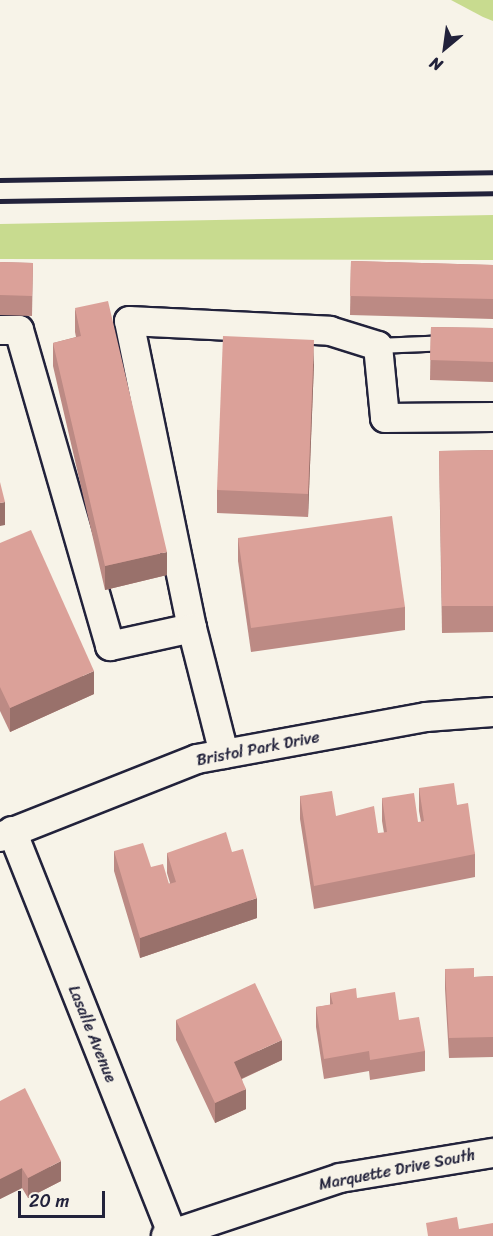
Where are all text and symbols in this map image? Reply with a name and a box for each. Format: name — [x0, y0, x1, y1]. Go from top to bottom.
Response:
north arrow — [415, 18, 475, 78]
text: N — [424, 49, 448, 80]
street label: Bristol Park Drive — [195, 728, 321, 770]
street label: Lasalle Avenue — [64, 983, 120, 1085]
street label: Marquette Drive South — [317, 1145, 477, 1195]
scale bar — [21, 1179, 108, 1217]
text: 20 m — [29, 1185, 69, 1217]

